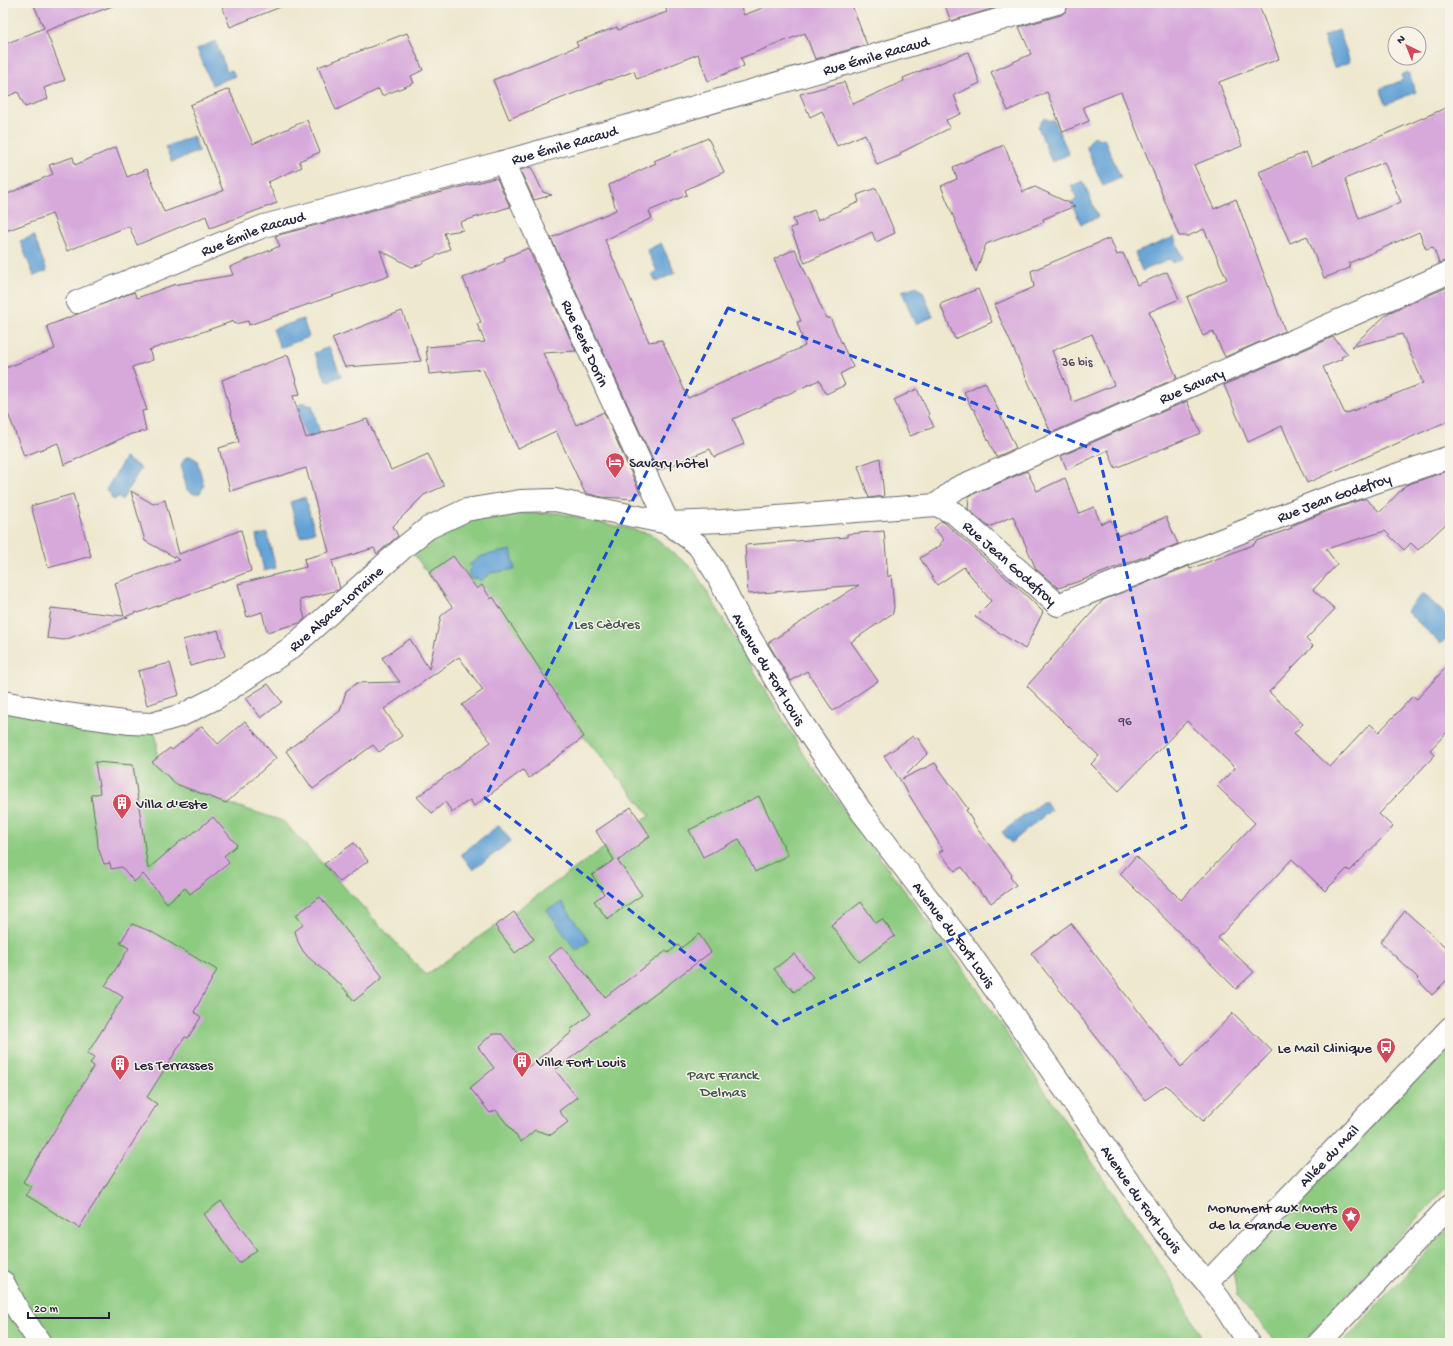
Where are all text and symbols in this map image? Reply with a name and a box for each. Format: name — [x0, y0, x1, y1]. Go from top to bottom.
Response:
north arrow — [1387, 26, 1427, 66]
street label: Rue Émile Racaud — [821, 33, 933, 81]
text: N — [1395, 33, 1408, 47]
street label: Rue Émile Racaud — [510, 122, 621, 170]
street label: Rue Émile Racaud — [199, 208, 309, 262]
street label: Rue René Dorin — [556, 298, 612, 390]
house number: 36 bis — [1061, 356, 1094, 371]
street label: Rue Savary — [1157, 365, 1228, 409]
hotel icon: Savary hôtel — [604, 451, 626, 479]
place label: Savary hôtel — [629, 455, 708, 473]
street label: Rue Jean Godefroy — [1275, 470, 1394, 528]
street label: Rue Jean Godefroy — [958, 518, 1060, 611]
street label: Rue Alsace-Lorraine — [286, 563, 388, 656]
street label: Avenue du Fort Louis — [727, 611, 808, 730]
park label: Les Cèdres — [574, 616, 640, 634]
house number: 96 — [1117, 715, 1132, 730]
building icon: Villa d'Este — [111, 792, 133, 820]
place label: Villa d'Este — [135, 796, 208, 814]
street label: Avenue du Fort Louis — [907, 879, 998, 992]
bus stop icon: Le Mail Clinique — [1375, 1036, 1397, 1064]
place label: Le Mail Clinique — [1278, 1040, 1372, 1058]
building icon: Villa Fort Louis — [511, 1050, 533, 1078]
building icon: Les Terrasses — [109, 1053, 131, 1081]
place label: Villa Fort Louis — [535, 1054, 626, 1072]
place label: Les Terrasses — [134, 1057, 214, 1075]
park label: Parc Franck Delmas — [687, 1067, 760, 1102]
street label: Allée du Mail — [1296, 1122, 1364, 1192]
street label: Avenue du Fort Louis — [1095, 1143, 1185, 1258]
place label: Monument aux Morts de la Grande Guerre — [1207, 1200, 1337, 1235]
place icon: Monument aux Morts de la Grande Guerre — [1340, 1205, 1362, 1233]
scale bar — [28, 1294, 109, 1320]
text: 20 m — [34, 1303, 59, 1317]

